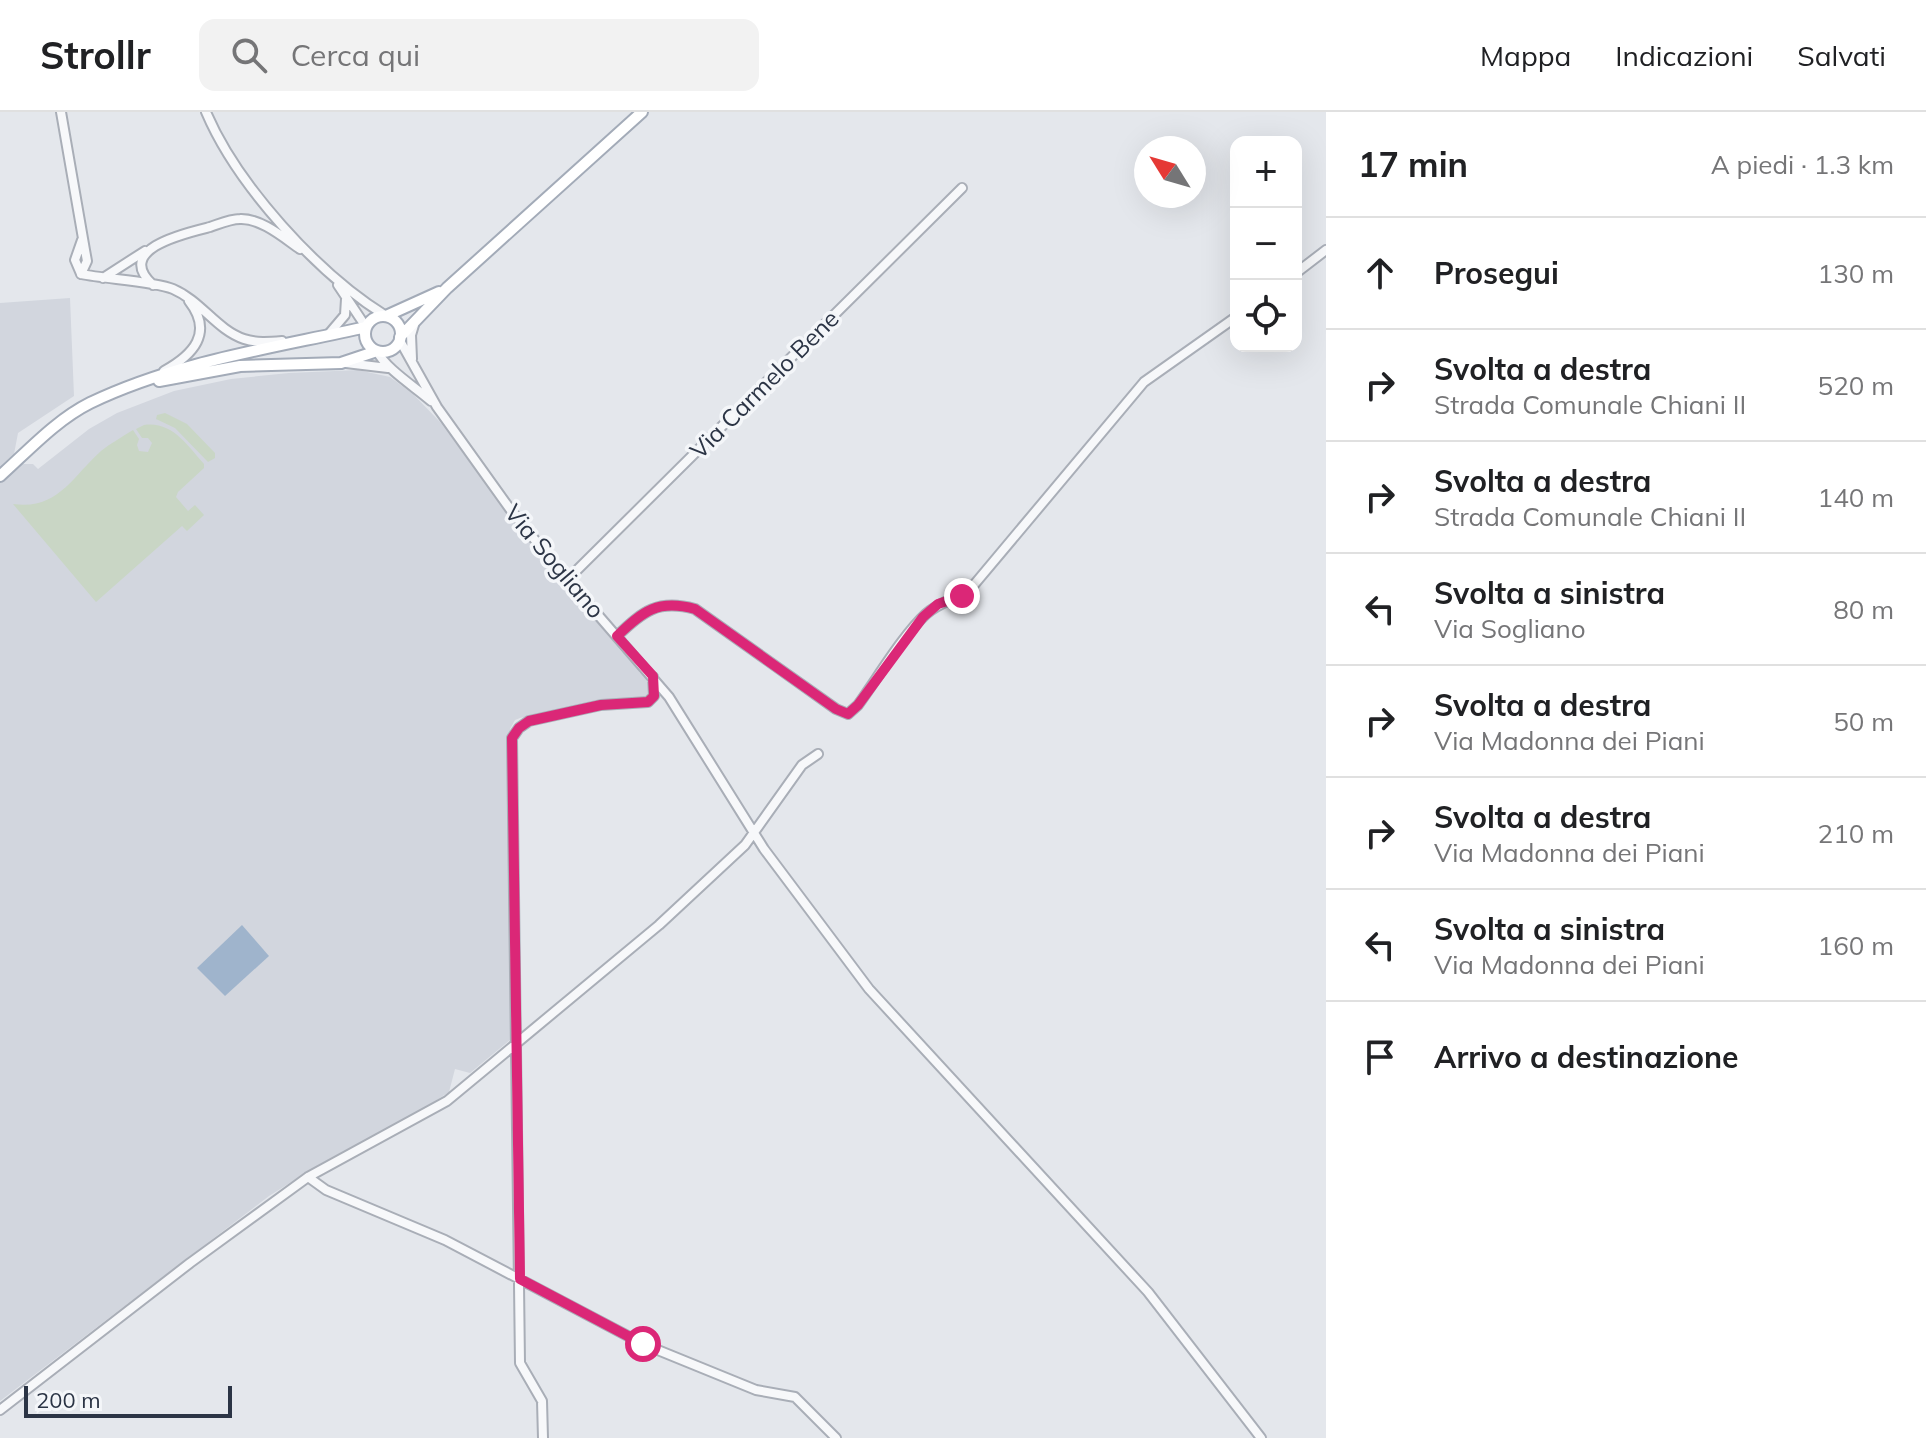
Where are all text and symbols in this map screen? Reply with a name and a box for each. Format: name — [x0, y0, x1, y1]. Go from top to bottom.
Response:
search box — [199, 19, 759, 91]
text: Strollr — [40, 31, 151, 79]
icon: search — [227, 33, 271, 77]
text: Cerca qui — [291, 36, 420, 74]
text: Mappa — [1480, 38, 1571, 73]
text: Indicazioni — [1615, 38, 1753, 73]
text: Salvati — [1797, 38, 1886, 73]
north arrow — [1134, 136, 1206, 208]
map controls — [1230, 136, 1302, 352]
button: + — [1230, 136, 1302, 208]
text: 17 min — [1358, 143, 1468, 186]
text: A piedi · 1.3 km — [1711, 148, 1894, 181]
button: − — [1230, 208, 1302, 280]
icon: ahead — [1358, 251, 1402, 295]
text: Prosegui — [1434, 254, 1559, 292]
text: 130 m — [1818, 257, 1894, 290]
button: locate — [1230, 280, 1302, 352]
street label: Via Carmelo Bene — [683, 303, 845, 465]
text: Svolta a destra — [1434, 350, 1651, 388]
icon: right — [1358, 363, 1402, 407]
text: 520 m — [1818, 369, 1894, 402]
text: Strada Comunale Chiani II — [1434, 388, 1746, 421]
text: Svolta a destra — [1434, 462, 1651, 500]
icon: right — [1358, 475, 1402, 519]
text: 140 m — [1818, 481, 1894, 514]
street label: Via Sogliano — [499, 498, 611, 624]
text: Strada Comunale Chiani II — [1434, 500, 1746, 533]
text: Svolta a sinistra — [1434, 574, 1665, 612]
route end — [944, 578, 980, 614]
icon: left — [1358, 587, 1402, 631]
text: 80 m — [1833, 593, 1894, 626]
text: Via Sogliano — [1434, 612, 1586, 645]
text: Svolta a destra — [1434, 686, 1651, 724]
icon: right — [1358, 699, 1402, 743]
text: 50 m — [1833, 705, 1894, 738]
text: Via Madonna dei Piani — [1434, 724, 1705, 757]
text: Svolta a destra — [1434, 798, 1651, 836]
icon: right — [1358, 811, 1402, 855]
text: 210 m — [1818, 817, 1894, 850]
text: Via Madonna dei Piani — [1434, 836, 1705, 869]
text: Svolta a sinistra — [1434, 910, 1665, 948]
icon: left — [1358, 923, 1402, 967]
text: 160 m — [1818, 929, 1894, 962]
text: Via Madonna dei Piani — [1434, 948, 1705, 981]
icon: arrive — [1358, 1035, 1402, 1079]
text: Arrivo a destinazione — [1434, 1038, 1738, 1076]
route start — [625, 1326, 661, 1362]
scale bar — [24, 1382, 232, 1418]
text: 200 m — [36, 1386, 101, 1414]

